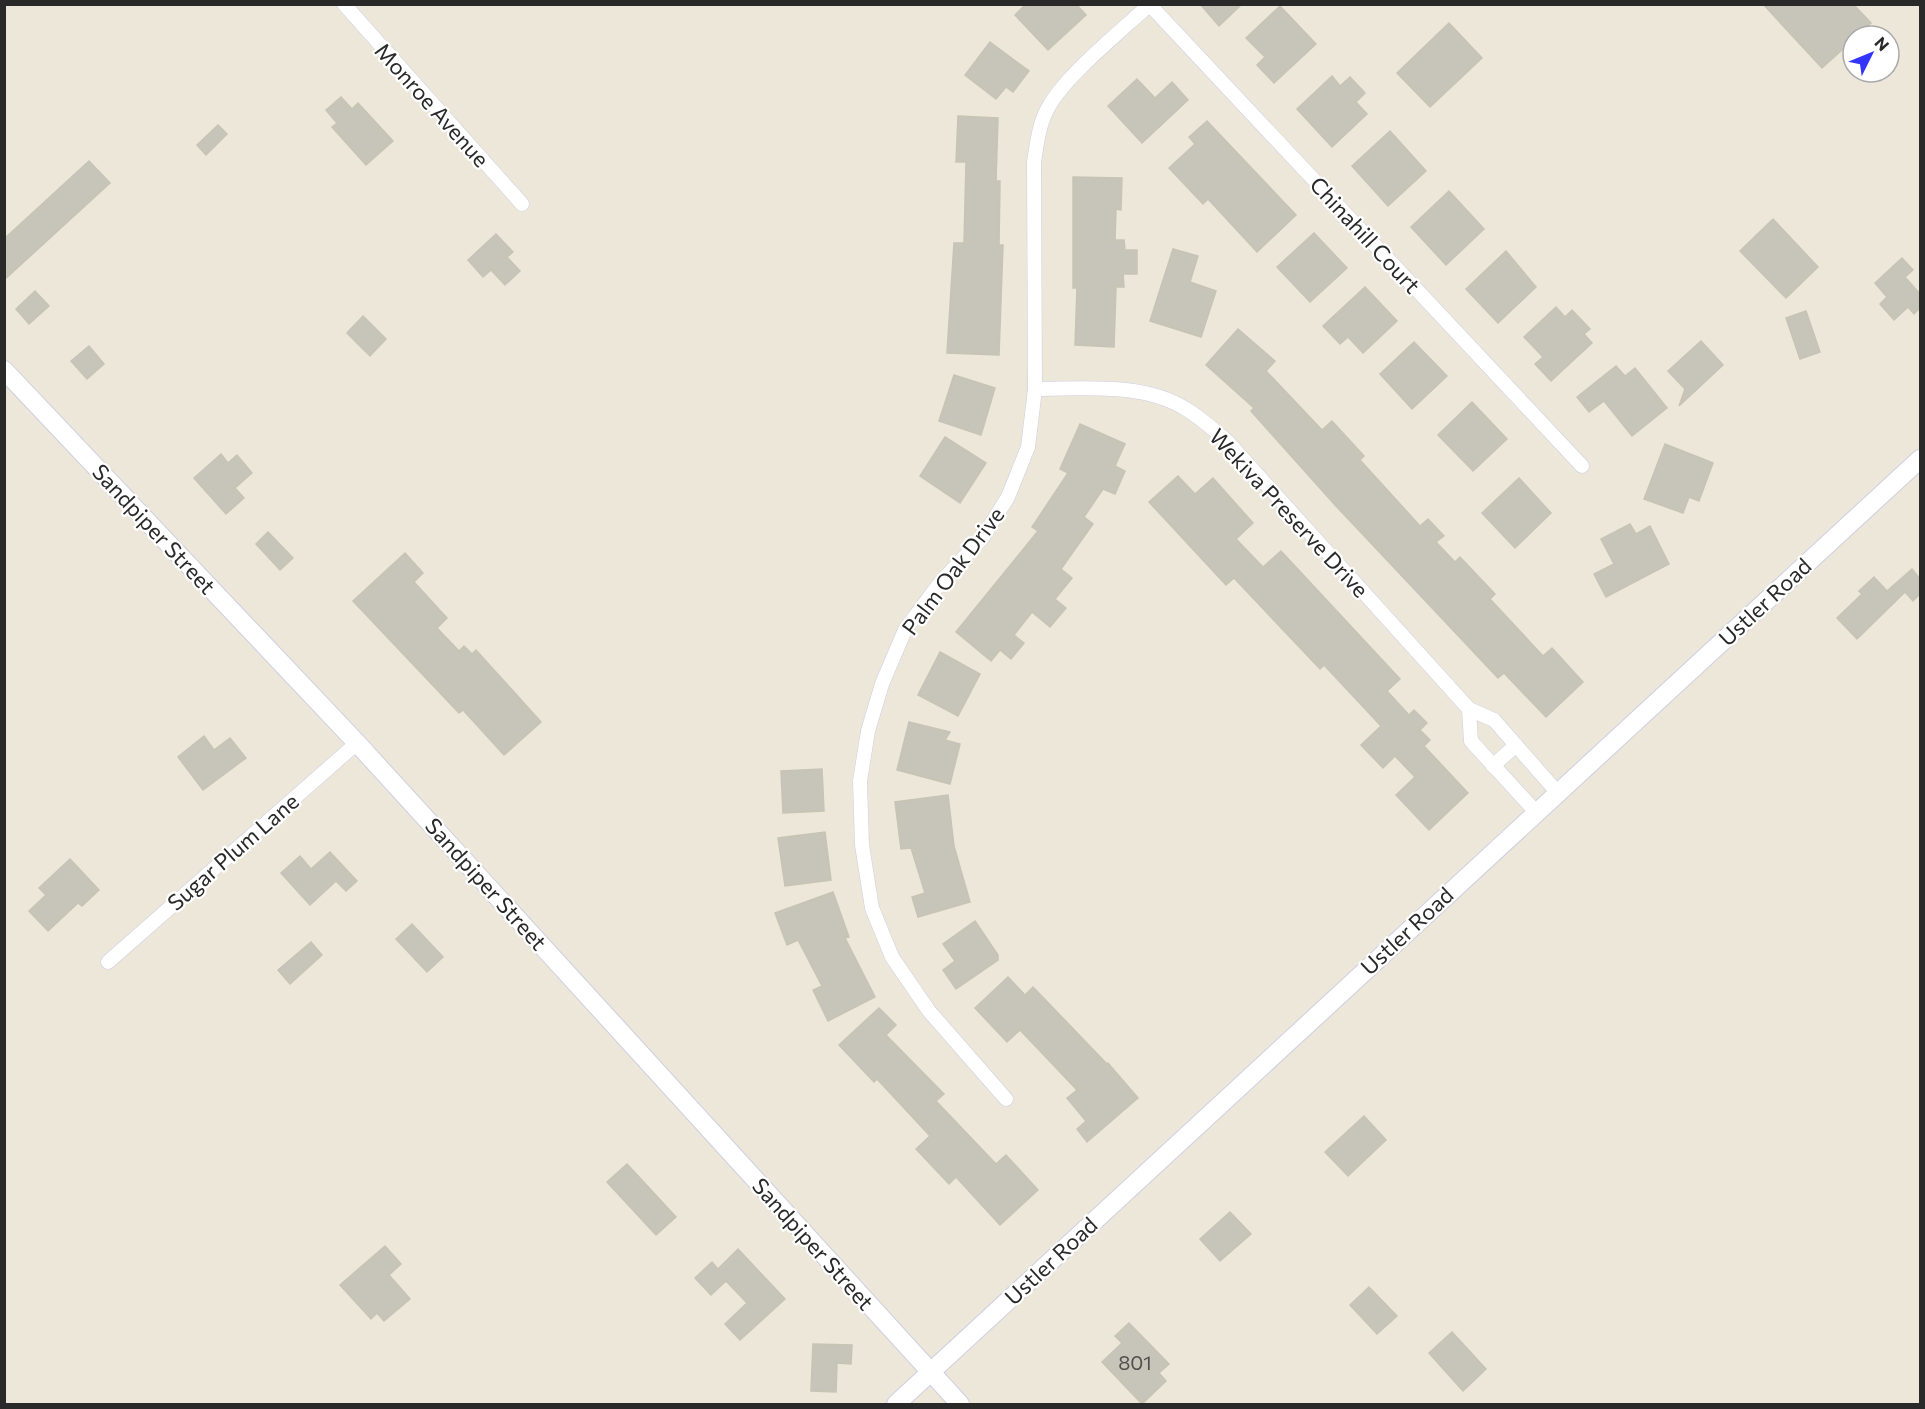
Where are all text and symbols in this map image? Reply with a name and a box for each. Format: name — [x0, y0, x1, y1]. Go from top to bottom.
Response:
north arrow — [1841, 24, 1901, 84]
text: N — [1871, 33, 1893, 54]
street label: Monroe Avenue — [370, 37, 495, 172]
street label: Chinahill Court — [1305, 171, 1426, 299]
street label: Wekiva Preserve Drive — [1204, 423, 1375, 603]
street label: Sandpiper Street — [87, 458, 222, 599]
street label: Palm Oak Drive — [896, 501, 1009, 640]
street label: Ustler Road — [1713, 552, 1817, 651]
street label: Sugar Plum Lane — [162, 787, 304, 916]
street label: Sandpiper Street — [420, 812, 553, 955]
street label: Ustler Road — [1355, 881, 1459, 980]
street label: Sandpiper Street — [747, 1172, 880, 1315]
street label: Ustler Road — [999, 1211, 1103, 1310]
house number: 801 — [1118, 1350, 1152, 1374]

